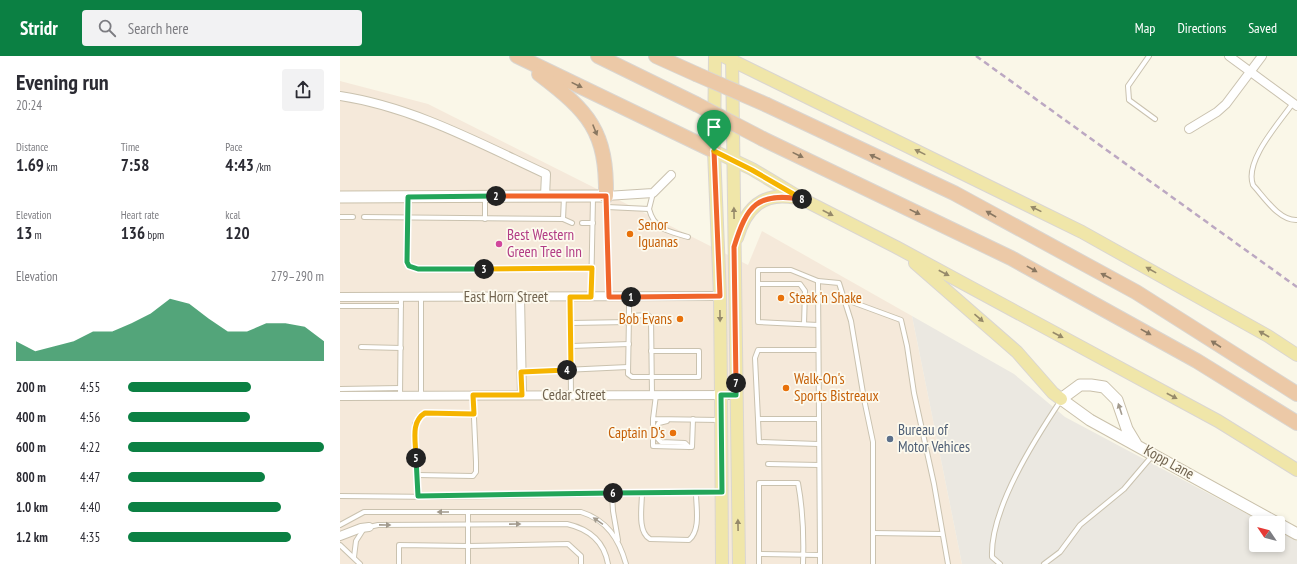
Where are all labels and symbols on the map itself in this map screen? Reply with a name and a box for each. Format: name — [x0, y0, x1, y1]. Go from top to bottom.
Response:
one-way arrow — [572, 82, 583, 88]
pin — [697, 110, 731, 151]
one-way arrow — [592, 125, 598, 136]
one-way arrow — [914, 149, 925, 155]
one-way arrow — [793, 152, 804, 158]
one-way arrow — [869, 154, 880, 160]
pin: 2 — [486, 186, 506, 206]
pin: 8 — [792, 189, 812, 209]
one-way arrow — [1031, 206, 1042, 212]
one-way arrow — [730, 207, 737, 219]
one-way arrow — [823, 209, 834, 216]
one-way arrow — [910, 209, 921, 215]
one-way arrow — [985, 211, 997, 218]
place label: Senor Iguanas — [638, 215, 678, 251]
place label: Best Western Green Tree Inn — [507, 225, 582, 261]
marker: Senor Iguanas — [625, 229, 635, 239]
marker: Best Western Green Tree Inn — [494, 239, 504, 249]
pin: 3 — [474, 259, 494, 279]
one-way arrow — [1026, 266, 1038, 273]
one-way arrow — [1145, 267, 1157, 274]
one-way arrow — [938, 270, 949, 276]
one-way arrow — [1100, 272, 1111, 279]
street label: East Horn Street — [464, 287, 548, 306]
pin: 1 — [621, 287, 641, 307]
place label: Steak 'n Shake — [789, 288, 862, 307]
marker: Steak 'n Shake — [776, 293, 786, 303]
place label: Bob Evans — [619, 309, 672, 328]
one-way arrow — [717, 310, 723, 323]
one-way arrow — [974, 313, 983, 322]
marker: Bob Evans — [675, 314, 685, 324]
one-way arrow — [1140, 329, 1151, 336]
one-way arrow — [1052, 331, 1064, 338]
one-way arrow — [1258, 331, 1270, 337]
one-way arrow — [1211, 340, 1221, 348]
pin: 4 — [557, 360, 577, 380]
place label: Walk-On's Sports Bistreaux — [794, 369, 879, 405]
pin: 7 — [726, 373, 746, 393]
marker: Walk-On's Sports Bistreaux — [781, 383, 791, 393]
street label: Cedar Street — [542, 385, 606, 404]
one-way arrow — [1167, 393, 1178, 400]
one-way arrow — [1117, 403, 1123, 415]
place label: Bureau of Motor Vehices — [898, 420, 970, 456]
place label: Captain D's — [608, 423, 665, 442]
marker: Captain D's — [668, 428, 678, 438]
marker: Bureau of Motor Vehices — [885, 434, 895, 444]
street label: Kopp Lane — [1141, 440, 1198, 483]
pin: 5 — [406, 448, 426, 468]
pin: 6 — [603, 483, 623, 503]
one-way arrow — [436, 509, 449, 515]
north arrow — [1249, 516, 1285, 552]
one-way arrow — [593, 517, 604, 524]
one-way arrow — [735, 518, 741, 531]
one-way arrow — [509, 521, 522, 527]
one-way arrow — [379, 522, 392, 528]

